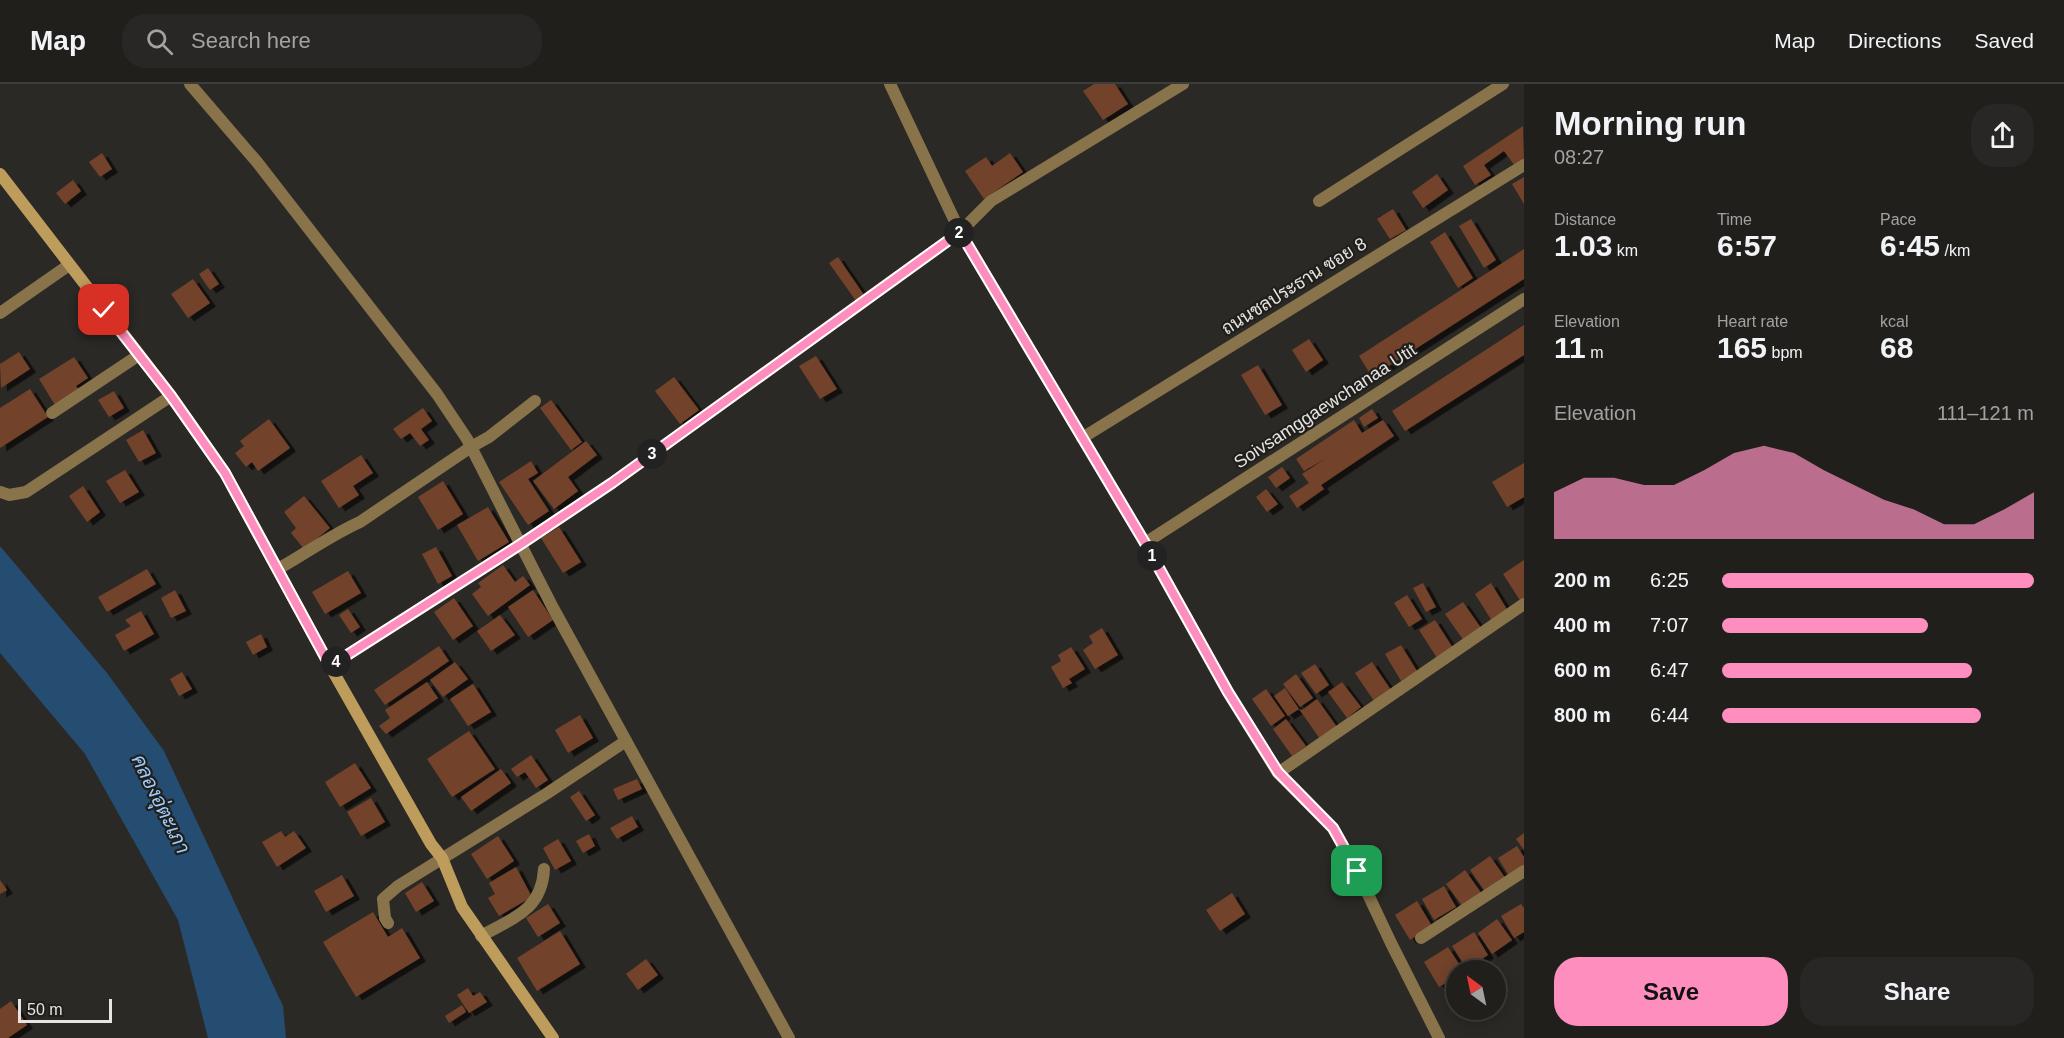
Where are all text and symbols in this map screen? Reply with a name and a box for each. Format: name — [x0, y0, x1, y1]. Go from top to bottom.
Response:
search box — [122, 14, 542, 68]
text: Map — [30, 25, 86, 56]
icon: search — [143, 25, 176, 58]
text: Search here — [191, 28, 311, 53]
text: Map — [1774, 29, 1815, 52]
text: Directions — [1848, 29, 1941, 52]
text: Saved — [1974, 29, 2034, 52]
button: share — [1971, 104, 2034, 167]
text: Morning run — [1554, 105, 1746, 142]
text: 08:27 — [1554, 146, 1604, 168]
text: Distance — [1554, 211, 1616, 228]
text: Time — [1717, 211, 1752, 228]
text: Pace — [1880, 211, 1916, 228]
pin: 2 — [944, 218, 974, 248]
text: 2 — [955, 224, 963, 241]
text: 1.03 — [1554, 229, 1612, 262]
text: 6:57 — [1717, 229, 1777, 262]
text: 6:45 — [1880, 229, 1940, 262]
street label: ถนนชลประธาน ซอย 8 — [1218, 233, 1370, 339]
text: km — [1612, 242, 1638, 259]
text: /km — [1940, 242, 1970, 259]
pin — [78, 284, 129, 335]
icon: check — [87, 293, 120, 326]
text: Elevation — [1554, 313, 1620, 330]
text: Heart rate — [1717, 313, 1788, 330]
text: kcal — [1880, 313, 1908, 330]
text: 11 — [1554, 331, 1586, 364]
text: 165 — [1717, 331, 1767, 364]
text: 68 — [1880, 331, 1913, 364]
street label: Soivsamggaewchanaa Utit — [1230, 340, 1420, 472]
text: m — [1586, 344, 1604, 361]
text: bpm — [1767, 344, 1803, 361]
text: Elevation — [1554, 402, 1636, 424]
text: 111–121 m — [1937, 402, 2034, 424]
pin: 3 — [637, 439, 667, 469]
text: 3 — [648, 445, 656, 462]
pin: 1 — [1137, 541, 1167, 571]
text: 1 — [1148, 547, 1156, 564]
text: 200 m — [1554, 569, 1611, 591]
text: 6:25 — [1650, 569, 1689, 591]
text: 400 m — [1554, 614, 1611, 636]
text: 7:07 — [1650, 614, 1689, 636]
pin: 4 — [321, 647, 351, 677]
text: 4 — [332, 653, 340, 670]
text: 600 m — [1554, 659, 1611, 681]
text: 6:47 — [1650, 659, 1689, 681]
text: 800 m — [1554, 704, 1611, 726]
text: 6:44 — [1650, 704, 1689, 726]
water label: คลองอุ่ตะเภา — [125, 751, 195, 858]
pin — [1331, 845, 1382, 896]
icon: arrive — [1340, 854, 1373, 887]
button: Save — [1554, 957, 1788, 1026]
button: Share — [1800, 957, 2034, 1026]
north arrow — [1446, 960, 1506, 1020]
map controls — [1446, 960, 1506, 1020]
scale bar — [18, 996, 112, 1024]
text: 50 m — [27, 1001, 63, 1018]

